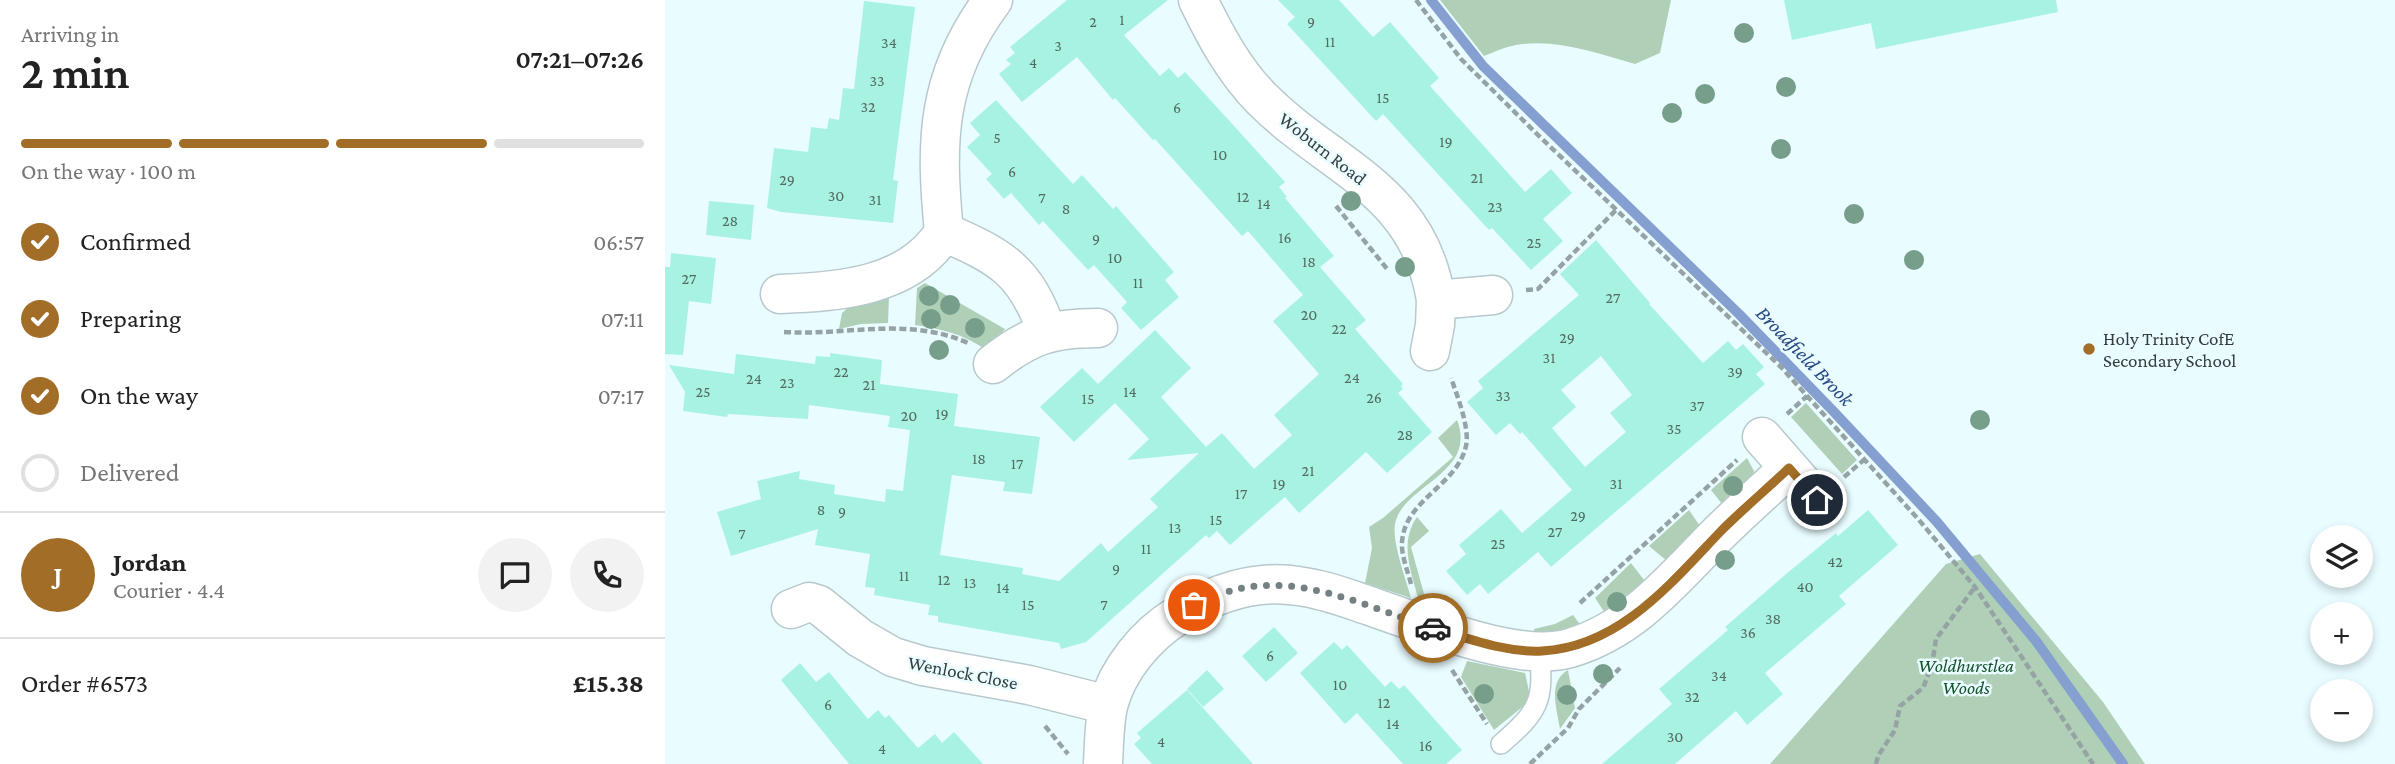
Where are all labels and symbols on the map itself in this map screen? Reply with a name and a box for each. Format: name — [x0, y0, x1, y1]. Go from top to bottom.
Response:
house number: 1 — [1119, 11, 1125, 28]
house number: 2 — [1089, 13, 1097, 30]
house number: 9 — [1307, 13, 1315, 30]
house number: 11 — [1325, 33, 1335, 50]
house number: 34 — [881, 34, 897, 51]
house number: 3 — [1054, 37, 1062, 54]
house number: 4 — [1029, 54, 1037, 71]
house number: 33 — [869, 72, 885, 89]
house number: 15 — [1377, 89, 1389, 106]
house number: 32 — [860, 98, 876, 115]
house number: 6 — [1173, 99, 1181, 116]
street label: Woburn Road — [1275, 108, 1371, 189]
house number: 5 — [993, 129, 1001, 146]
house number: 19 — [1439, 133, 1453, 150]
house number: 10 — [1213, 146, 1227, 163]
house number: 6 — [1008, 163, 1016, 180]
house number: 21 — [1471, 169, 1483, 186]
house number: 29 — [779, 171, 795, 188]
house number: 30 — [828, 187, 844, 204]
house number: 12 — [1237, 188, 1250, 205]
house number: 7 — [1038, 189, 1046, 206]
house number: 31 — [869, 191, 881, 208]
house number: 14 — [1257, 195, 1271, 212]
house number: 23 — [1487, 198, 1503, 215]
house number: 8 — [1062, 200, 1070, 217]
house number: 28 — [722, 212, 738, 229]
house number: 16 — [1278, 229, 1292, 246]
house number: 9 — [1092, 230, 1100, 247]
house number: 25 — [1526, 234, 1542, 251]
house number: 10 — [1108, 249, 1122, 266]
house number: 18 — [1302, 253, 1316, 270]
house number: 27 — [682, 270, 697, 287]
house number: 11 — [1133, 274, 1143, 291]
house number: 27 — [1606, 289, 1621, 306]
water label: Broadfield Brook — [1751, 301, 1859, 412]
house number: 20 — [1301, 306, 1317, 323]
house number: 22 — [1331, 320, 1347, 337]
place label: Holy Trinity CofE Secondary School — [2103, 328, 2236, 371]
house number: 29 — [1559, 329, 1575, 346]
marker: Holy Trinity CofE Secondary School — [2081, 341, 2097, 357]
house number: 31 — [1543, 349, 1555, 366]
house number: 22 — [833, 363, 849, 380]
house number: 39 — [1727, 363, 1743, 380]
house number: 24 — [1344, 369, 1360, 386]
house number: 24 — [746, 370, 762, 387]
house number: 23 — [779, 374, 795, 391]
house number: 21 — [863, 376, 875, 393]
house number: 25 — [695, 383, 711, 400]
house number: 14 — [1123, 383, 1137, 400]
house number: 33 — [1495, 387, 1511, 404]
house number: 26 — [1366, 389, 1382, 406]
house number: 15 — [1082, 390, 1094, 407]
house number: 37 — [1690, 397, 1705, 414]
house number: 19 — [935, 405, 949, 422]
house number: 20 — [901, 407, 917, 424]
house number: 35 — [1666, 420, 1682, 437]
house number: 28 — [1397, 426, 1413, 443]
house number: 18 — [972, 450, 986, 467]
house number: 17 — [1011, 455, 1024, 472]
house number: 21 — [1302, 462, 1314, 479]
pin — [1787, 470, 1847, 530]
house number: 19 — [1272, 475, 1286, 492]
house number: 31 — [1610, 475, 1622, 492]
house number: 17 — [1235, 485, 1248, 502]
house number: 8 — [817, 501, 825, 518]
house number: 9 — [838, 503, 846, 520]
house number: 29 — [1570, 507, 1586, 524]
house number: 15 — [1210, 511, 1222, 528]
house number: 13 — [1169, 519, 1181, 536]
house number: 27 — [1548, 523, 1563, 540]
house number: 7 — [738, 525, 746, 542]
house number: 25 — [1490, 535, 1506, 552]
house number: 11 — [1141, 540, 1151, 557]
house number: 42 — [1827, 553, 1843, 570]
house number: 9 — [1112, 560, 1120, 577]
house number: 11 — [899, 567, 909, 584]
house number: 12 — [938, 571, 951, 588]
house number: 13 — [964, 574, 976, 591]
pin — [1164, 575, 1224, 635]
house number: 40 — [1796, 578, 1814, 595]
house number: 14 — [996, 579, 1010, 596]
courier — [1398, 593, 1468, 663]
house number: 15 — [1022, 596, 1034, 613]
house number: 7 — [1100, 596, 1108, 613]
house number: 38 — [1765, 610, 1781, 627]
house number: 36 — [1740, 624, 1756, 641]
house number: 6 — [1266, 647, 1274, 664]
street label: Wenlock Close — [906, 652, 1020, 693]
park label: Woldhurstlea Woods — [1918, 655, 2014, 698]
house number: 34 — [1711, 667, 1727, 684]
house number: 10 — [1333, 676, 1347, 693]
house number: 32 — [1684, 688, 1700, 705]
house number: 12 — [1378, 694, 1391, 711]
house number: 6 — [824, 696, 832, 713]
house number: 14 — [1386, 715, 1400, 732]
house number: 30 — [1667, 728, 1683, 745]
house number: 4 — [1157, 733, 1165, 750]
house number: 16 — [1419, 737, 1433, 754]
house number: 4 — [878, 740, 886, 757]

